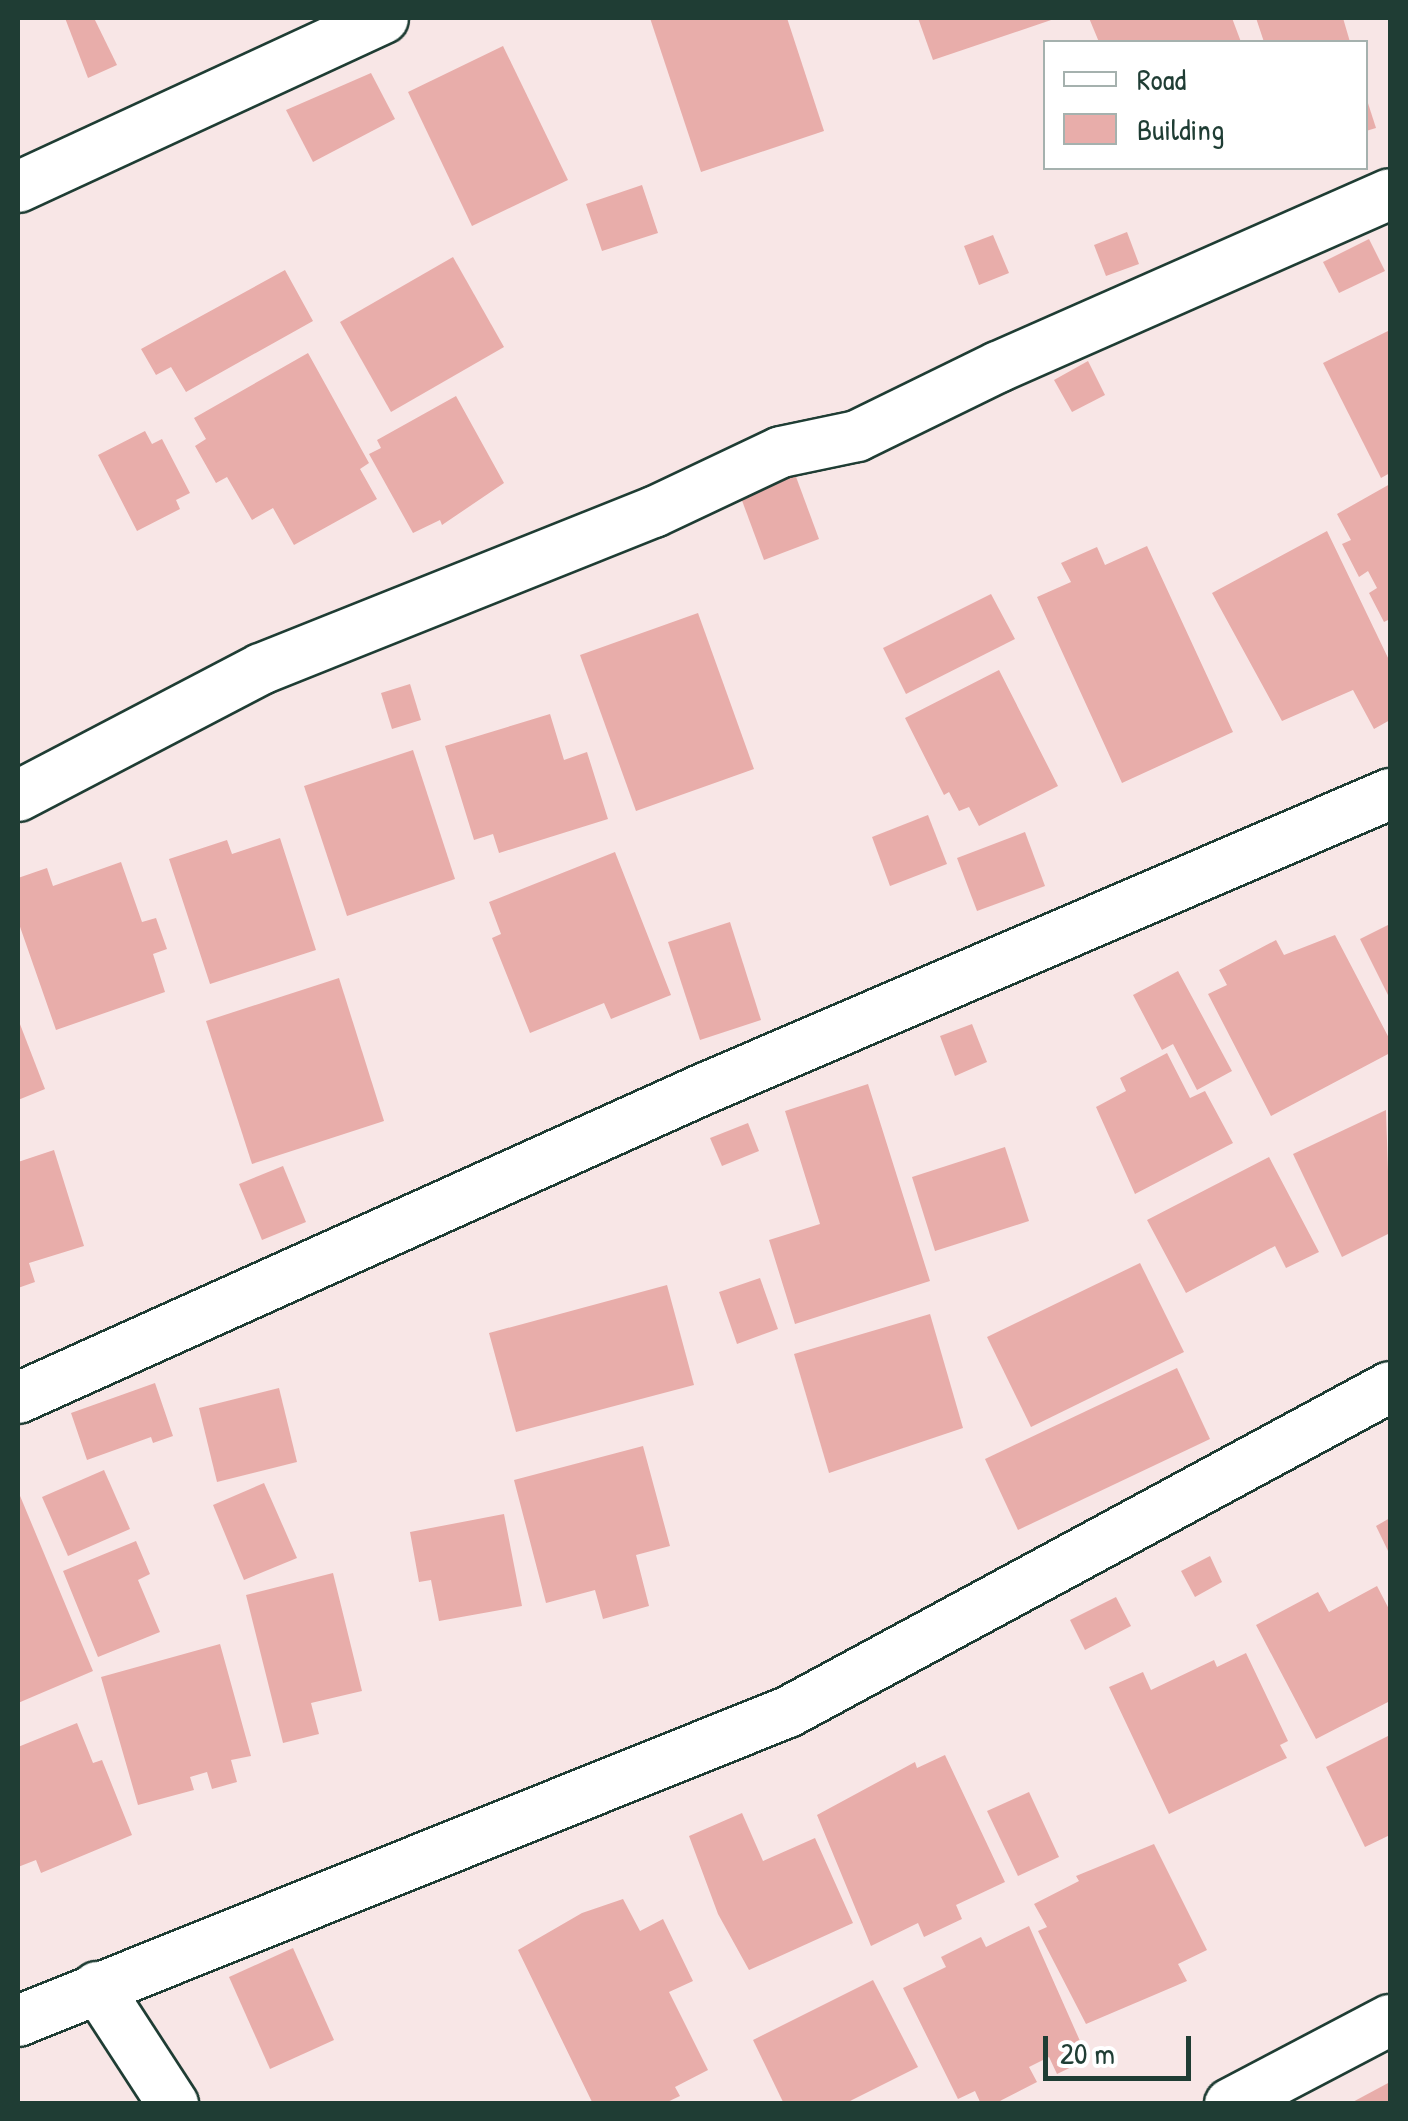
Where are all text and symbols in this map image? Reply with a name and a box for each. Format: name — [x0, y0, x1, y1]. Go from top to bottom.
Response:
legend — [1043, 40, 1368, 170]
text: Road — [1137, 59, 1186, 99]
text: Building — [1137, 109, 1224, 149]
scale bar — [1048, 2016, 1196, 2078]
text: 20 m — [1060, 2033, 1115, 2073]

